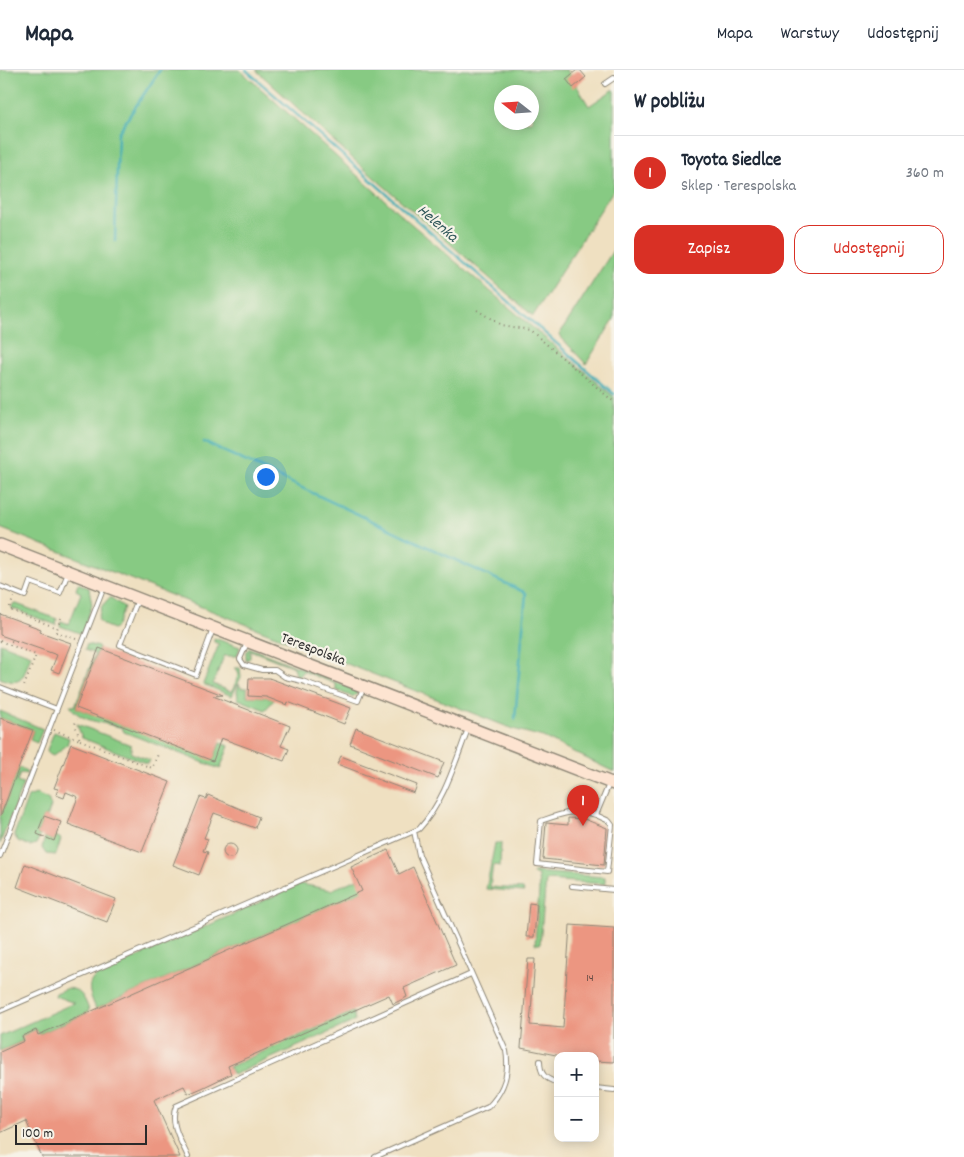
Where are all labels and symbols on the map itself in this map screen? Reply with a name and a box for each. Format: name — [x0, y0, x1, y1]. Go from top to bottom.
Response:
north arrow — [494, 85, 539, 130]
water label: Helenka — [412, 200, 464, 249]
your location — [253, 464, 279, 490]
street label: Terespolska — [277, 628, 349, 673]
pin: 1 — [567, 785, 599, 826]
house number: 14 — [586, 970, 594, 987]
scale bar — [15, 1122, 148, 1145]

